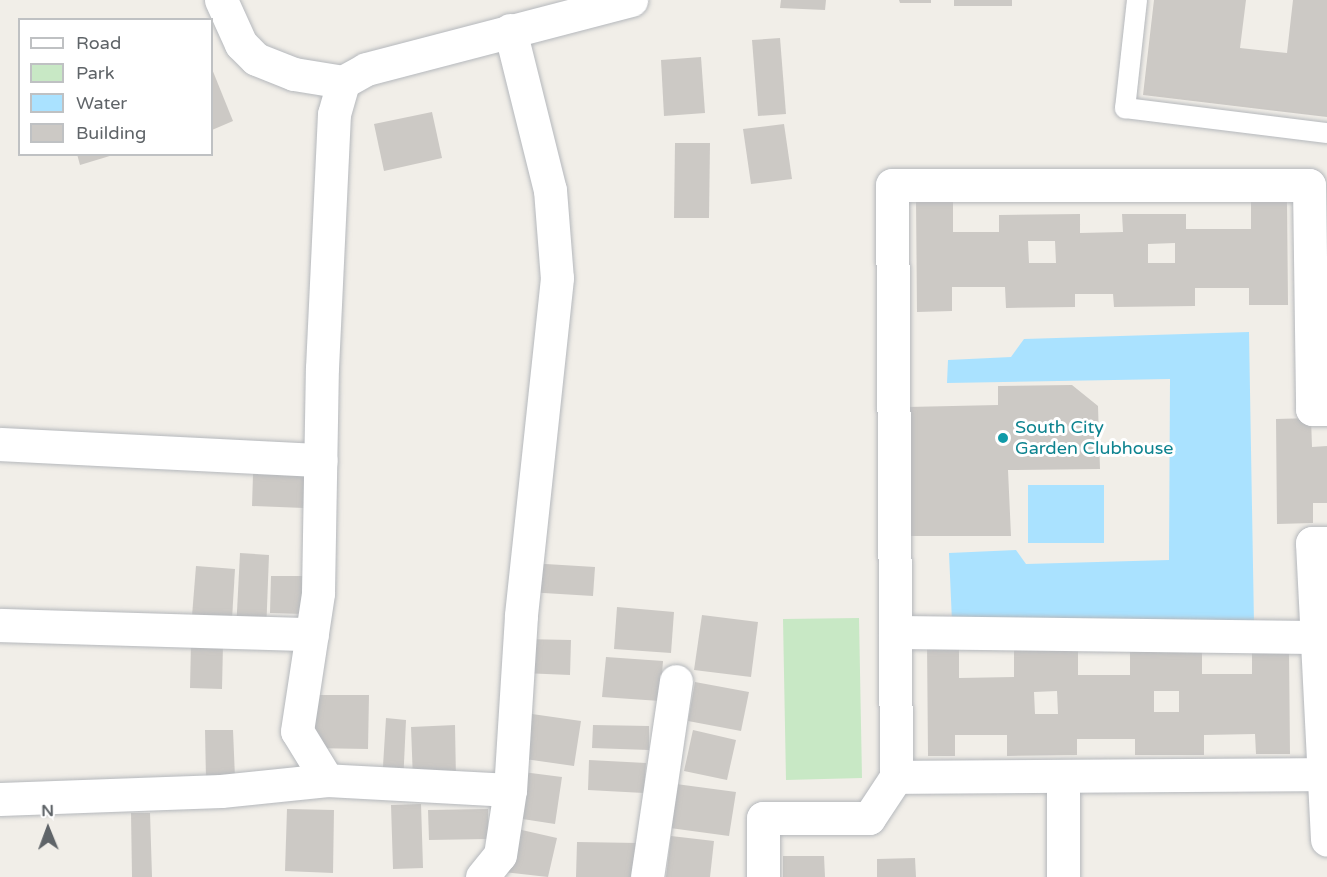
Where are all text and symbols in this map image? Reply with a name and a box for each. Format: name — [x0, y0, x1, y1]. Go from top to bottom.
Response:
legend — [18, 18, 213, 156]
text: Road — [76, 32, 121, 54]
text: Park — [76, 62, 114, 84]
text: Water — [76, 92, 127, 114]
text: Building — [76, 122, 146, 144]
place label: South City Garden Clubhouse — [1015, 417, 1174, 460]
marker: South City Garden Clubhouse — [996, 431, 1010, 445]
north arrow — [18, 799, 78, 859]
text: N — [41, 801, 54, 821]

